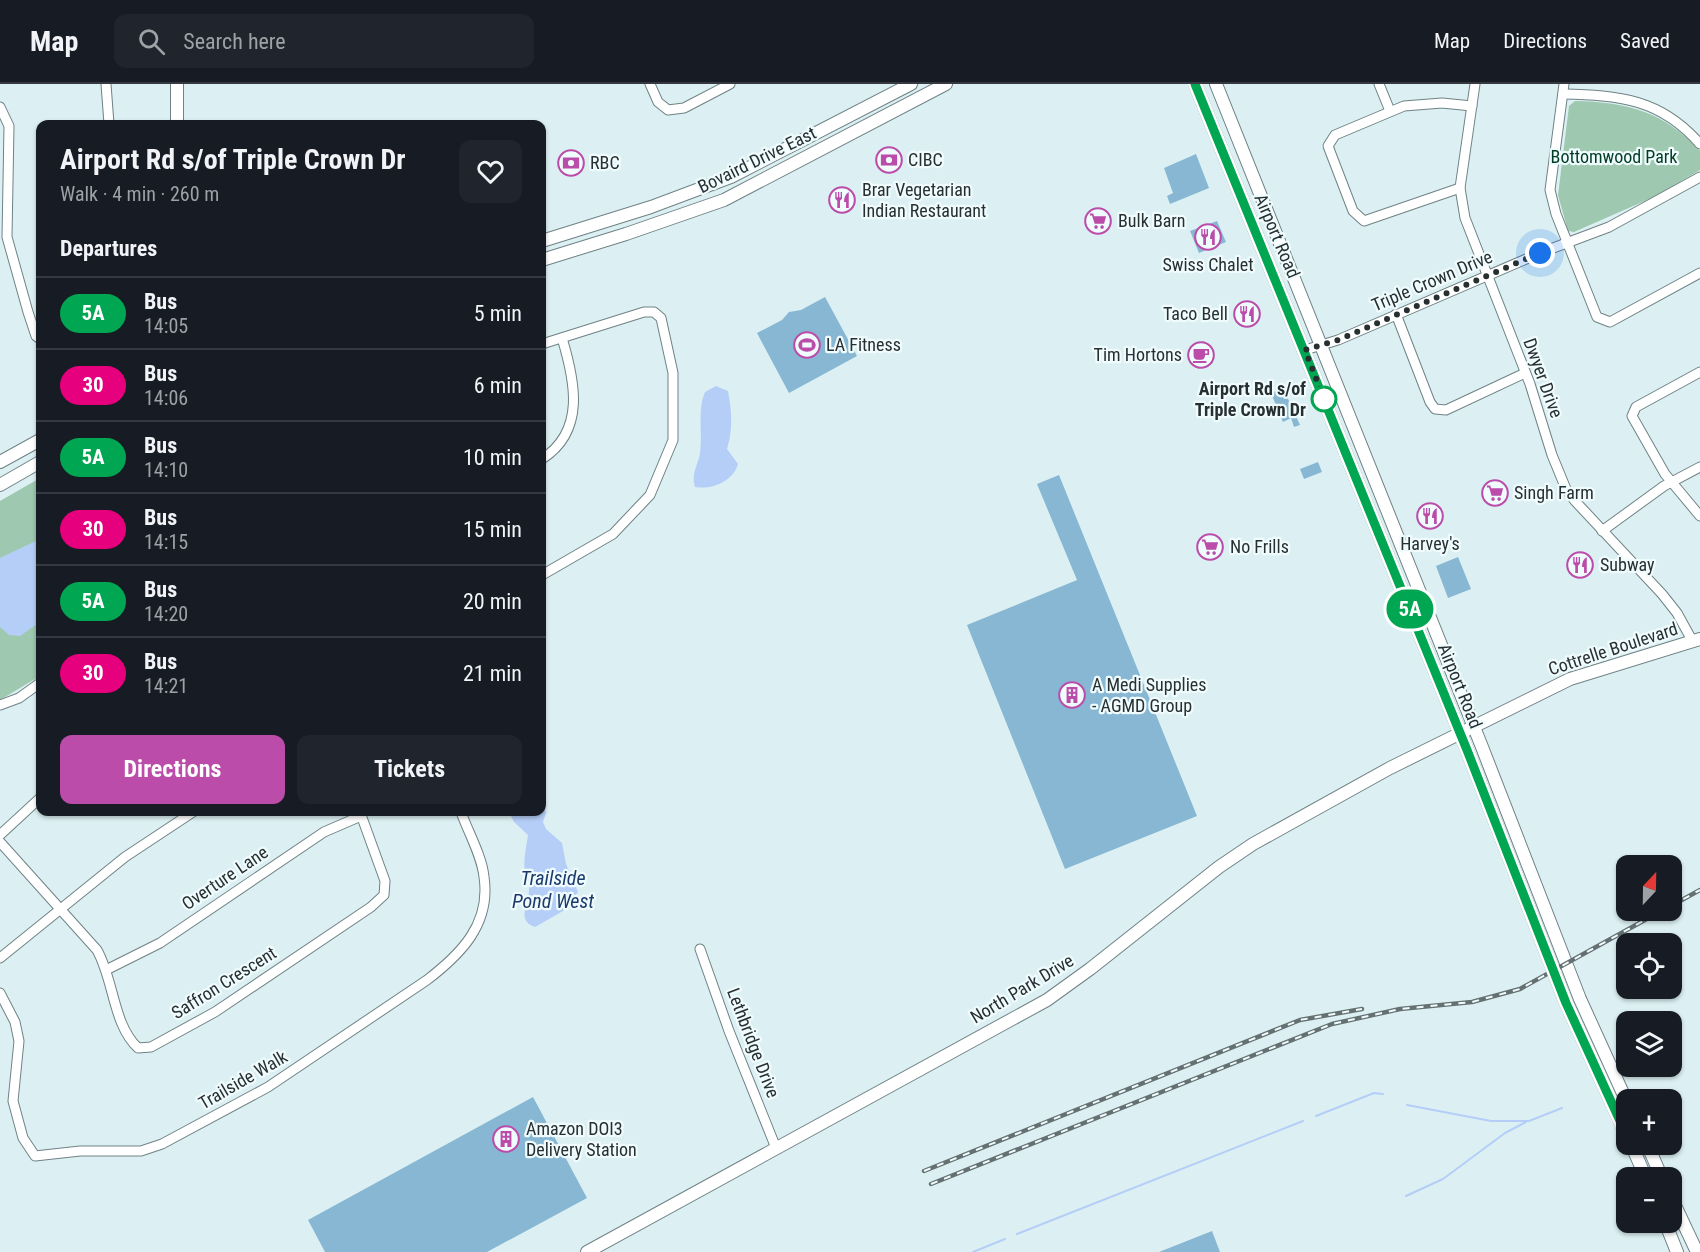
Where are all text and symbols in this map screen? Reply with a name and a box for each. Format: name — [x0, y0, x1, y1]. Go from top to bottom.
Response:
search box — [114, 14, 534, 68]
text: Map — [30, 25, 78, 58]
icon: search — [135, 25, 168, 58]
text: Search here — [183, 29, 286, 54]
text: Map — [1434, 29, 1470, 53]
text: Directions — [1503, 29, 1587, 53]
text: Saved — [1620, 29, 1670, 53]
street label: Bovaird Drive East — [694, 122, 819, 197]
button: heart — [459, 140, 522, 203]
text: Airport Rd s/of Triple Crown Dr — [60, 143, 406, 176]
bank icon: CIBC — [874, 145, 904, 175]
park label: Bottomwood Park — [1551, 146, 1677, 167]
bank icon: RBC — [556, 148, 586, 178]
place label: CIBC — [908, 149, 943, 170]
place label: RBC — [590, 152, 620, 173]
place label: Brar Vegetarian Indian Restaurant — [862, 179, 986, 221]
text: Walk · 4 min · 260 m — [60, 182, 219, 206]
restaurant icon: Brar Vegetarian Indian Restaurant — [827, 185, 857, 215]
street label: Airport Road — [1250, 191, 1305, 281]
supermarket icon: Bulk Barn — [1083, 206, 1113, 236]
place label: Bulk Barn — [1118, 210, 1186, 231]
restaurant icon: Swiss Chalet — [1193, 222, 1223, 252]
text: Departures — [60, 236, 157, 261]
your location — [1525, 238, 1555, 268]
street label: Triple Crown Drive — [1368, 246, 1495, 315]
place label: Swiss Chalet — [1162, 254, 1254, 275]
text: Bus — [144, 289, 177, 314]
restaurant icon: Taco Bell — [1232, 299, 1262, 329]
text: 5A — [81, 301, 105, 325]
text: 5 min — [474, 301, 522, 326]
place label: Taco Bell — [1163, 303, 1228, 324]
text: 14:05 — [144, 314, 188, 338]
sports icon: LA Fitness — [792, 330, 822, 360]
place label: LA Fitness — [826, 334, 901, 355]
street label: Dwyer Drive — [1519, 335, 1568, 421]
cafe icon: Tim Hortons — [1186, 340, 1216, 370]
place label: Tim Hortons — [1094, 344, 1182, 365]
text: Bus — [144, 361, 177, 386]
text: 30 — [82, 373, 104, 397]
text: 6 min — [474, 373, 522, 398]
place label: Airport Rd s/of Triple Crown Dr — [1195, 378, 1306, 420]
text: 14:06 — [144, 386, 188, 410]
marker: Airport Rd s/of Triple Crown Dr — [1311, 386, 1337, 412]
text: Bus — [144, 433, 177, 458]
text: 5A — [81, 445, 105, 469]
text: 10 min — [463, 445, 522, 470]
text: 14:10 — [144, 458, 188, 482]
supermarket icon: Singh Farm — [1480, 478, 1510, 508]
place label: Singh Farm — [1514, 482, 1594, 503]
restaurant icon: Harvey's — [1415, 501, 1445, 531]
text: Bus — [144, 505, 177, 530]
text: 30 — [82, 517, 104, 541]
text: 15 min — [463, 517, 522, 542]
text: 14:15 — [144, 530, 188, 554]
supermarket icon: No Frills — [1195, 532, 1225, 562]
place label: Harvey's — [1400, 533, 1460, 554]
place label: No Frills — [1230, 536, 1289, 557]
restaurant icon: Subway — [1565, 550, 1595, 580]
place label: Subway — [1600, 554, 1655, 575]
text: Bus — [144, 577, 177, 602]
text: 5A — [81, 589, 105, 613]
text: 20 min — [463, 589, 522, 614]
line badge: 5A — [1383, 590, 1437, 628]
text: 5A — [1398, 597, 1422, 621]
text: 14:20 — [144, 602, 188, 626]
street label: Cottrelle Boulevard — [1545, 618, 1680, 679]
street label: Airport Road — [1434, 640, 1487, 731]
text: Bus — [144, 649, 177, 674]
text: 30 — [82, 661, 104, 685]
text: 21 min — [463, 661, 522, 686]
text: 14:21 — [144, 674, 188, 698]
place label: A Medi Supplies - AGMD Group — [1092, 674, 1206, 716]
building icon: A Medi Supplies - AGMD Group — [1057, 680, 1087, 710]
button: Directions — [60, 735, 285, 804]
button: Tickets — [297, 735, 522, 804]
street label: Overture Lane — [178, 841, 272, 914]
north arrow — [1616, 855, 1682, 921]
map controls — [1616, 855, 1682, 1233]
water label: Trailside Pond West — [512, 866, 594, 913]
button: locate — [1616, 933, 1682, 999]
street label: Saffron Crescent — [167, 942, 280, 1023]
street label: North Park Drive — [966, 950, 1077, 1028]
street label: Lethbridge Drive — [723, 985, 784, 1101]
button: layers — [1616, 1011, 1682, 1077]
street label: Trailside Walk — [195, 1046, 291, 1113]
button: + — [1616, 1089, 1682, 1155]
place label: Amazon DOI3 Delivery Station — [526, 1118, 637, 1160]
building icon: Amazon DOI3 Delivery Station — [491, 1124, 521, 1154]
button: − — [1616, 1167, 1682, 1233]

